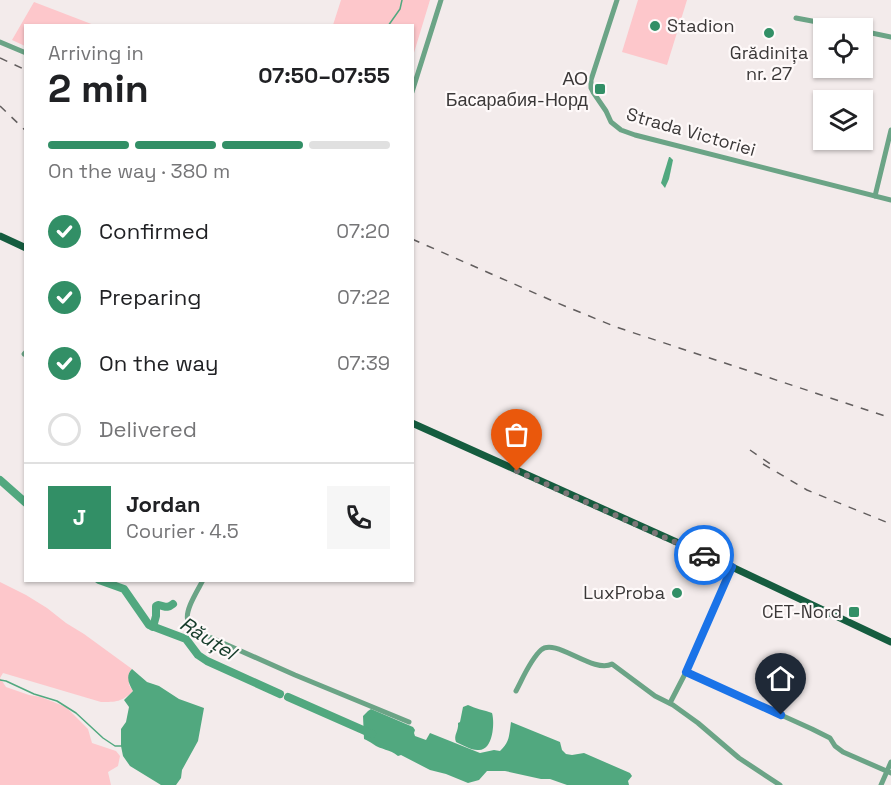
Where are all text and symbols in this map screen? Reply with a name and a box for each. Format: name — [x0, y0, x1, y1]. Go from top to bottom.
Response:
place label: Stadion — [667, 14, 735, 37]
map controls — [813, 18, 873, 150]
button: locate — [813, 18, 873, 78]
marker: Stadion — [648, 19, 662, 33]
marker: Grădinița nr. 27 — [762, 26, 776, 40]
text: Arriving in — [48, 40, 144, 66]
place label: Grădinița nr. 27 — [730, 41, 808, 85]
text: 07:50–07:55 — [258, 61, 390, 89]
text: 2 min — [48, 64, 149, 113]
place label: АО Басарабия-Норд — [446, 67, 588, 111]
marker: АО Басарабия-Норд — [593, 82, 607, 96]
button: layers — [813, 90, 873, 150]
street label: Strada Victoriei — [624, 102, 758, 161]
text: On the way · 380 m — [48, 158, 230, 184]
icon: check — [48, 215, 81, 248]
text: Confirmed — [99, 217, 209, 245]
text: 07:20 — [336, 218, 390, 244]
icon: check — [48, 281, 81, 314]
text: Preparing — [99, 283, 201, 311]
text: 07:22 — [337, 284, 390, 310]
icon: check — [48, 347, 81, 380]
text: On the way — [99, 349, 218, 377]
text: 07:39 — [337, 350, 390, 376]
pin — [491, 409, 542, 471]
text: Delivered — [99, 415, 197, 443]
icon: bag — [500, 418, 533, 451]
button: phone — [327, 486, 390, 549]
text: Jordan — [126, 490, 201, 518]
text: J — [73, 503, 86, 531]
text: Courier · 4.5 — [126, 518, 239, 544]
courier — [674, 525, 734, 585]
icon: car — [688, 539, 721, 572]
place label: LuxProba — [583, 581, 665, 604]
marker: LuxProba — [670, 586, 684, 600]
place label: CET-Nord — [762, 600, 842, 623]
marker: CET-Nord — [847, 605, 861, 619]
water label: Răuțel — [175, 611, 243, 666]
pin — [755, 653, 806, 715]
icon: home — [764, 662, 797, 695]

